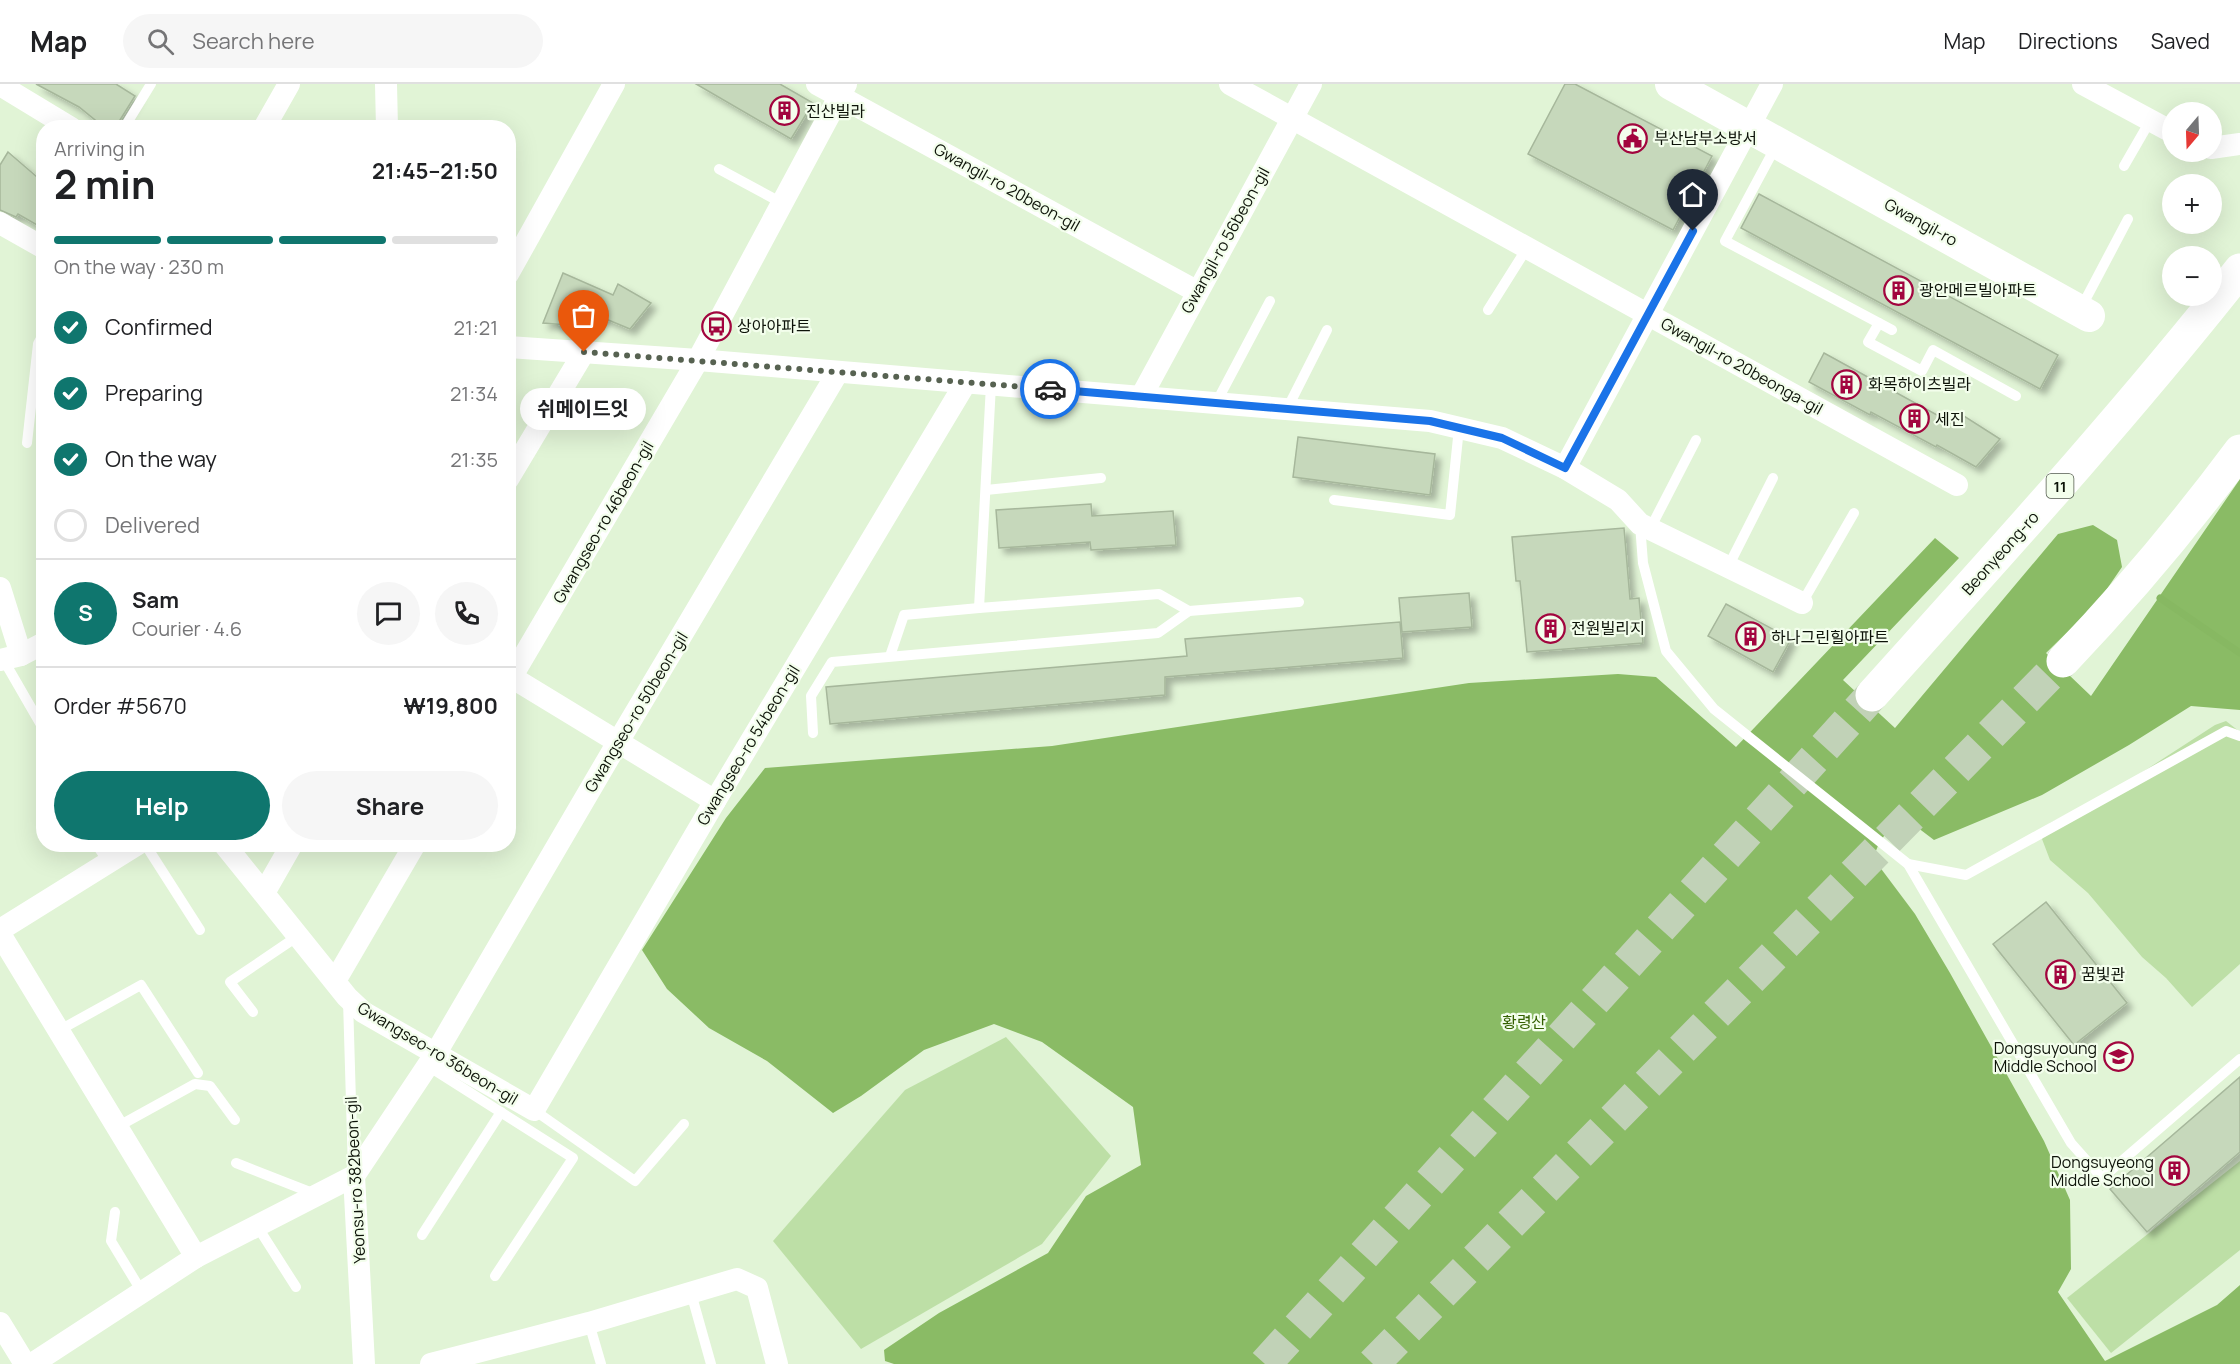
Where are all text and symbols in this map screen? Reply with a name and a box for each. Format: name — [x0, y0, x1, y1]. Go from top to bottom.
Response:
search box — [123, 14, 543, 68]
text: Map — [30, 22, 87, 60]
icon: search — [144, 25, 177, 58]
text: Search here — [192, 26, 315, 56]
text: Map — [1944, 27, 1985, 55]
text: Directions — [2018, 27, 2118, 55]
text: Saved — [2151, 27, 2210, 55]
building icon: 진산빌라 — [769, 95, 801, 127]
place label: 진산빌라 — [806, 100, 865, 122]
north arrow — [2162, 102, 2222, 162]
map controls — [2162, 102, 2222, 306]
public building icon: 부산남부소방서 — [1617, 122, 1649, 154]
place label: 부산남부소방서 — [1654, 127, 1757, 149]
text: Arriving in — [54, 135, 145, 162]
street label: Gwangil-ro 20beon-gil — [930, 138, 1084, 236]
text: 21:45–21:50 — [372, 156, 498, 186]
text: 2 min — [54, 157, 155, 211]
street label: Gwangil-ro 56beon-gil — [1176, 163, 1274, 317]
pin — [1667, 169, 1718, 231]
button: + — [2162, 174, 2222, 234]
icon: home — [1676, 178, 1709, 211]
street label: Gwangil-ro — [1881, 193, 1961, 251]
button: − — [2162, 246, 2222, 306]
text: On the way · 230 m — [54, 253, 224, 280]
building icon: 광안메르빌아파트 — [1882, 274, 1914, 306]
place label: 광안메르빌아파트 — [1919, 279, 2037, 301]
pin — [558, 290, 609, 352]
icon: bag — [567, 299, 600, 332]
bus stop icon: 상아아파트 — [700, 310, 732, 342]
icon: check — [54, 311, 87, 344]
text: Confirmed — [105, 312, 213, 342]
street label: Gwangil-ro 20beonga-gil — [1657, 312, 1827, 420]
text: 21:21 — [454, 314, 498, 341]
place label: 상아아파트 — [737, 315, 811, 337]
courier — [1020, 359, 1080, 419]
building icon: 화목하이츠빌라 — [1831, 368, 1863, 400]
icon: car — [1034, 373, 1067, 406]
place label: 화목하이츠빌라 — [1868, 373, 1971, 395]
icon: check — [54, 377, 87, 410]
text: Preparing — [105, 378, 203, 408]
text: 21:34 — [450, 380, 498, 407]
callout: 쉬메이드잇 — [521, 388, 647, 430]
text: 쉬메이드잇 — [537, 395, 629, 422]
building icon: 세진 — [1898, 403, 1930, 435]
place label: 세진 — [1935, 408, 1964, 430]
street label: Gwangseo-ro 46beon-gil — [547, 437, 659, 607]
icon: check — [54, 443, 87, 476]
text: On the way — [105, 444, 217, 474]
text: 21:35 — [450, 446, 498, 473]
road number: 11 — [2046, 474, 2074, 498]
street label: Beonyeong-ro — [1957, 506, 2043, 600]
text: Delivered — [105, 510, 200, 540]
button: chat — [357, 582, 420, 645]
button: phone — [435, 582, 498, 645]
text: Sam — [132, 585, 179, 615]
text: S — [78, 598, 93, 628]
building icon: 전원빌리지 — [1534, 612, 1566, 644]
text: Courier · 4.6 — [132, 615, 242, 642]
place label: 전원빌리지 — [1571, 617, 1645, 639]
building icon: 하나그린힐아파트 — [1734, 621, 1766, 653]
place label: 하나그린힐아파트 — [1771, 626, 1889, 648]
street label: Gwangseo-ro 50beon-gil — [579, 628, 693, 796]
street label: Gwangseo-ro 54beon-gil — [691, 661, 805, 829]
text: Order #5670 — [54, 691, 187, 721]
text: ₩19,800 — [403, 691, 498, 721]
button: Help — [54, 771, 270, 840]
button: Share — [282, 771, 498, 840]
building icon: 꿈빛관 — [2044, 958, 2076, 990]
place label: 꿈빛관 — [2081, 963, 2125, 985]
street label: Gwangseo-ro 36beon-gil — [354, 996, 522, 1110]
park label: 황령산 — [1502, 1011, 1546, 1033]
place label: Dongsuyoung Middle School — [1994, 1037, 2097, 1077]
school or university icon: Dongsuyoung Middle School — [2102, 1041, 2134, 1073]
street label: Yeonsu-ro 382beon-gil — [340, 1096, 370, 1264]
place label: Dongsuyeong Middle School — [2051, 1151, 2154, 1191]
building icon: Dongsuyeong Middle School — [2159, 1155, 2191, 1187]

